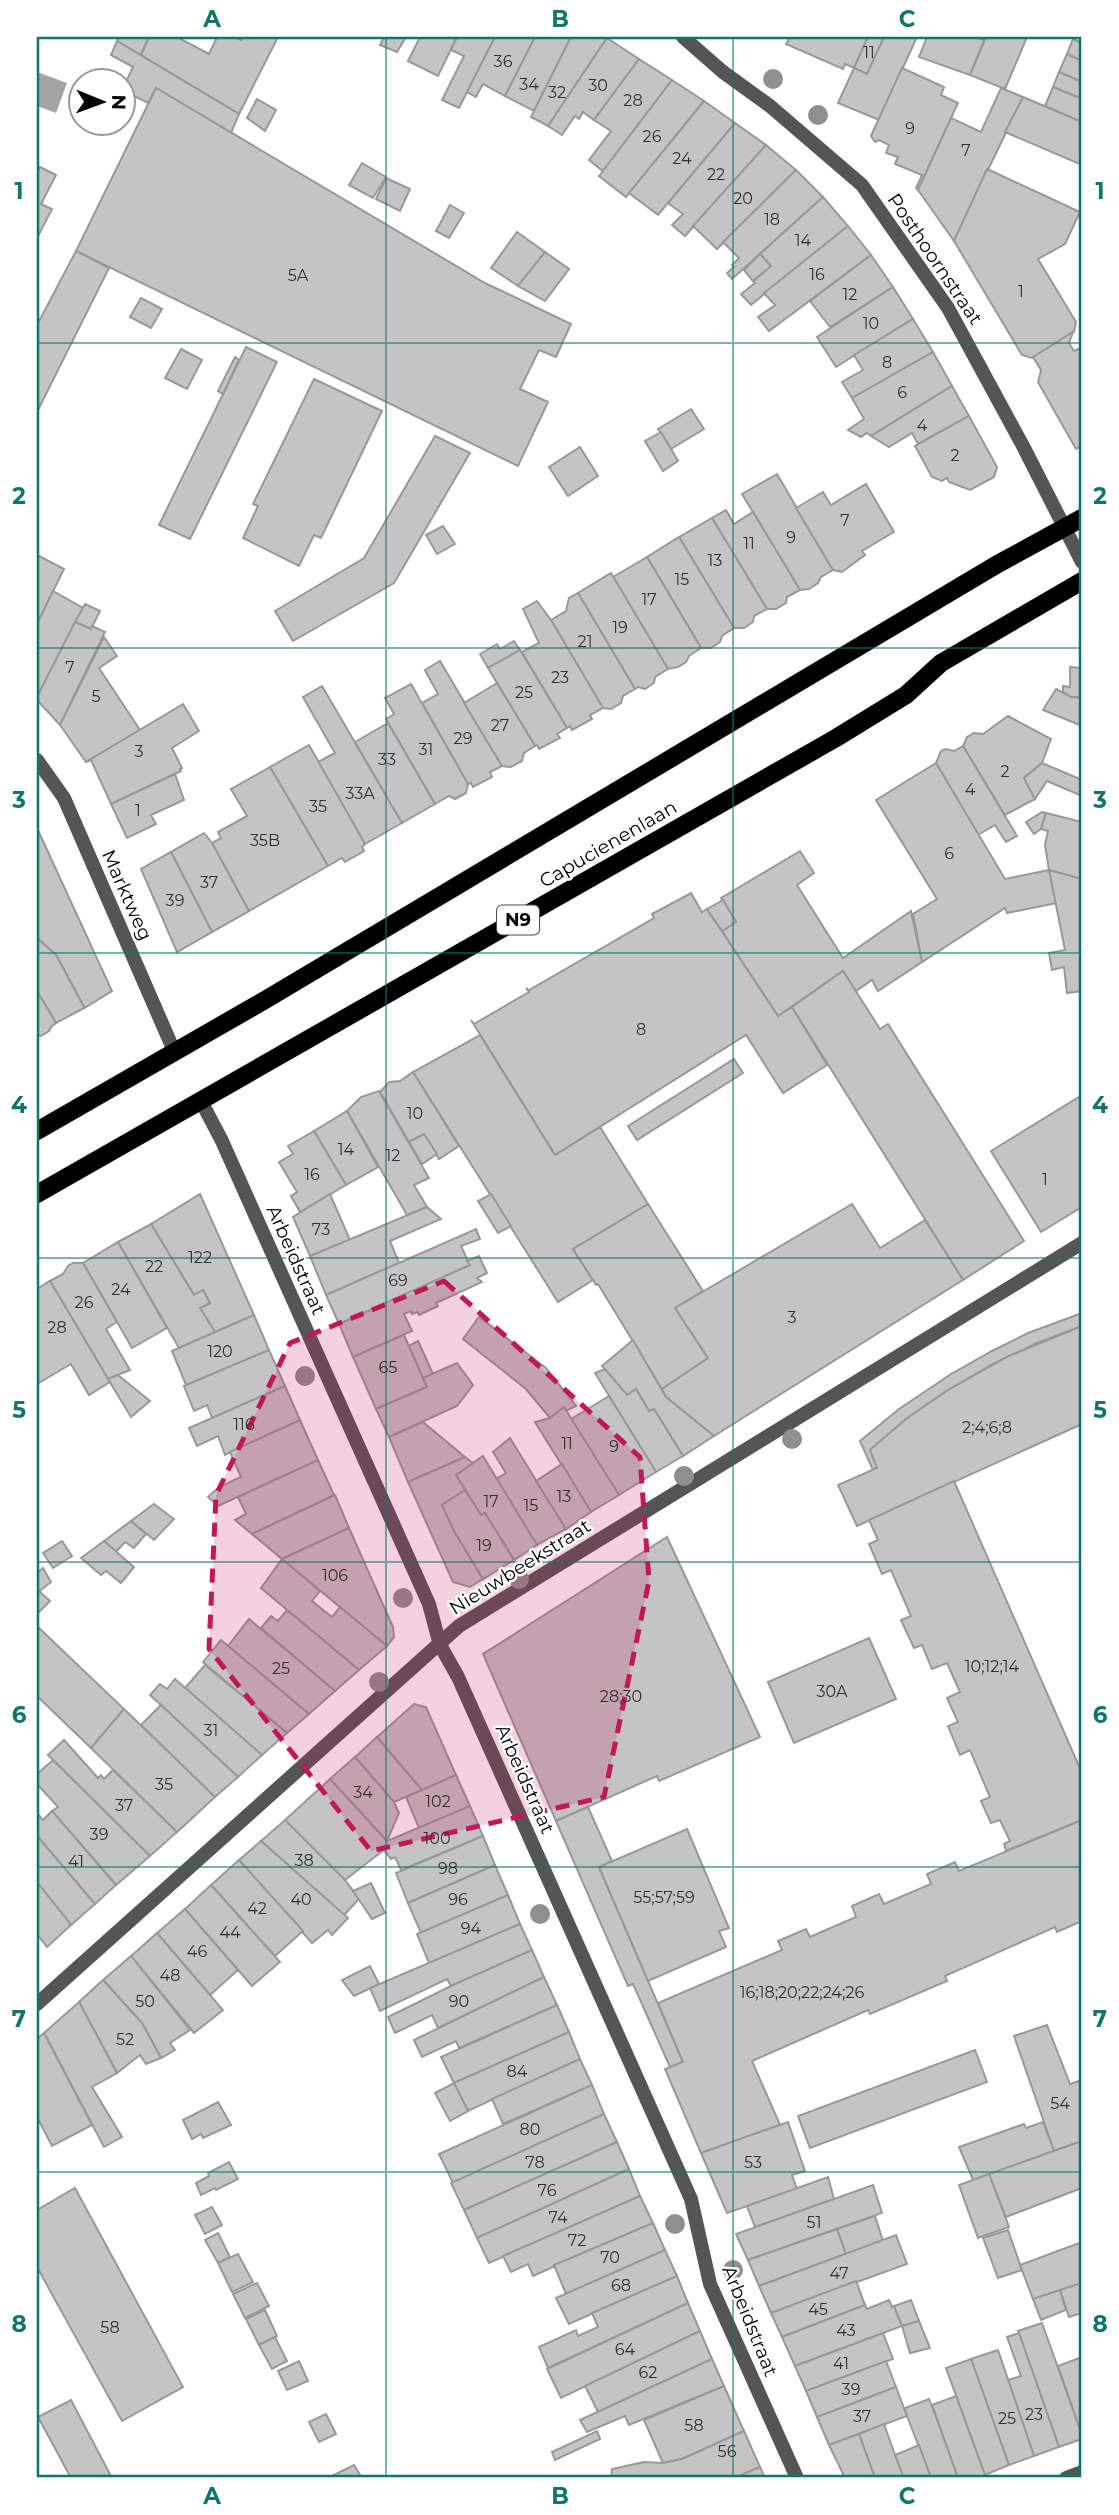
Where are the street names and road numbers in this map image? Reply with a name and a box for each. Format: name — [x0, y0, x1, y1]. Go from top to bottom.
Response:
street label: Posthoornstraat — [883, 189, 988, 329]
street label: Capucienenlaan — [535, 795, 681, 893]
street label: Marktweg — [97, 846, 157, 944]
road number: N9 — [497, 905, 539, 934]
street label: Arbeidstraat — [262, 1202, 330, 1319]
street label: Nieuwbeekstraat — [445, 1514, 595, 1620]
street label: Arbeidstraat — [491, 1721, 559, 1838]
street label: Arbeidstraat — [717, 2262, 783, 2380]

